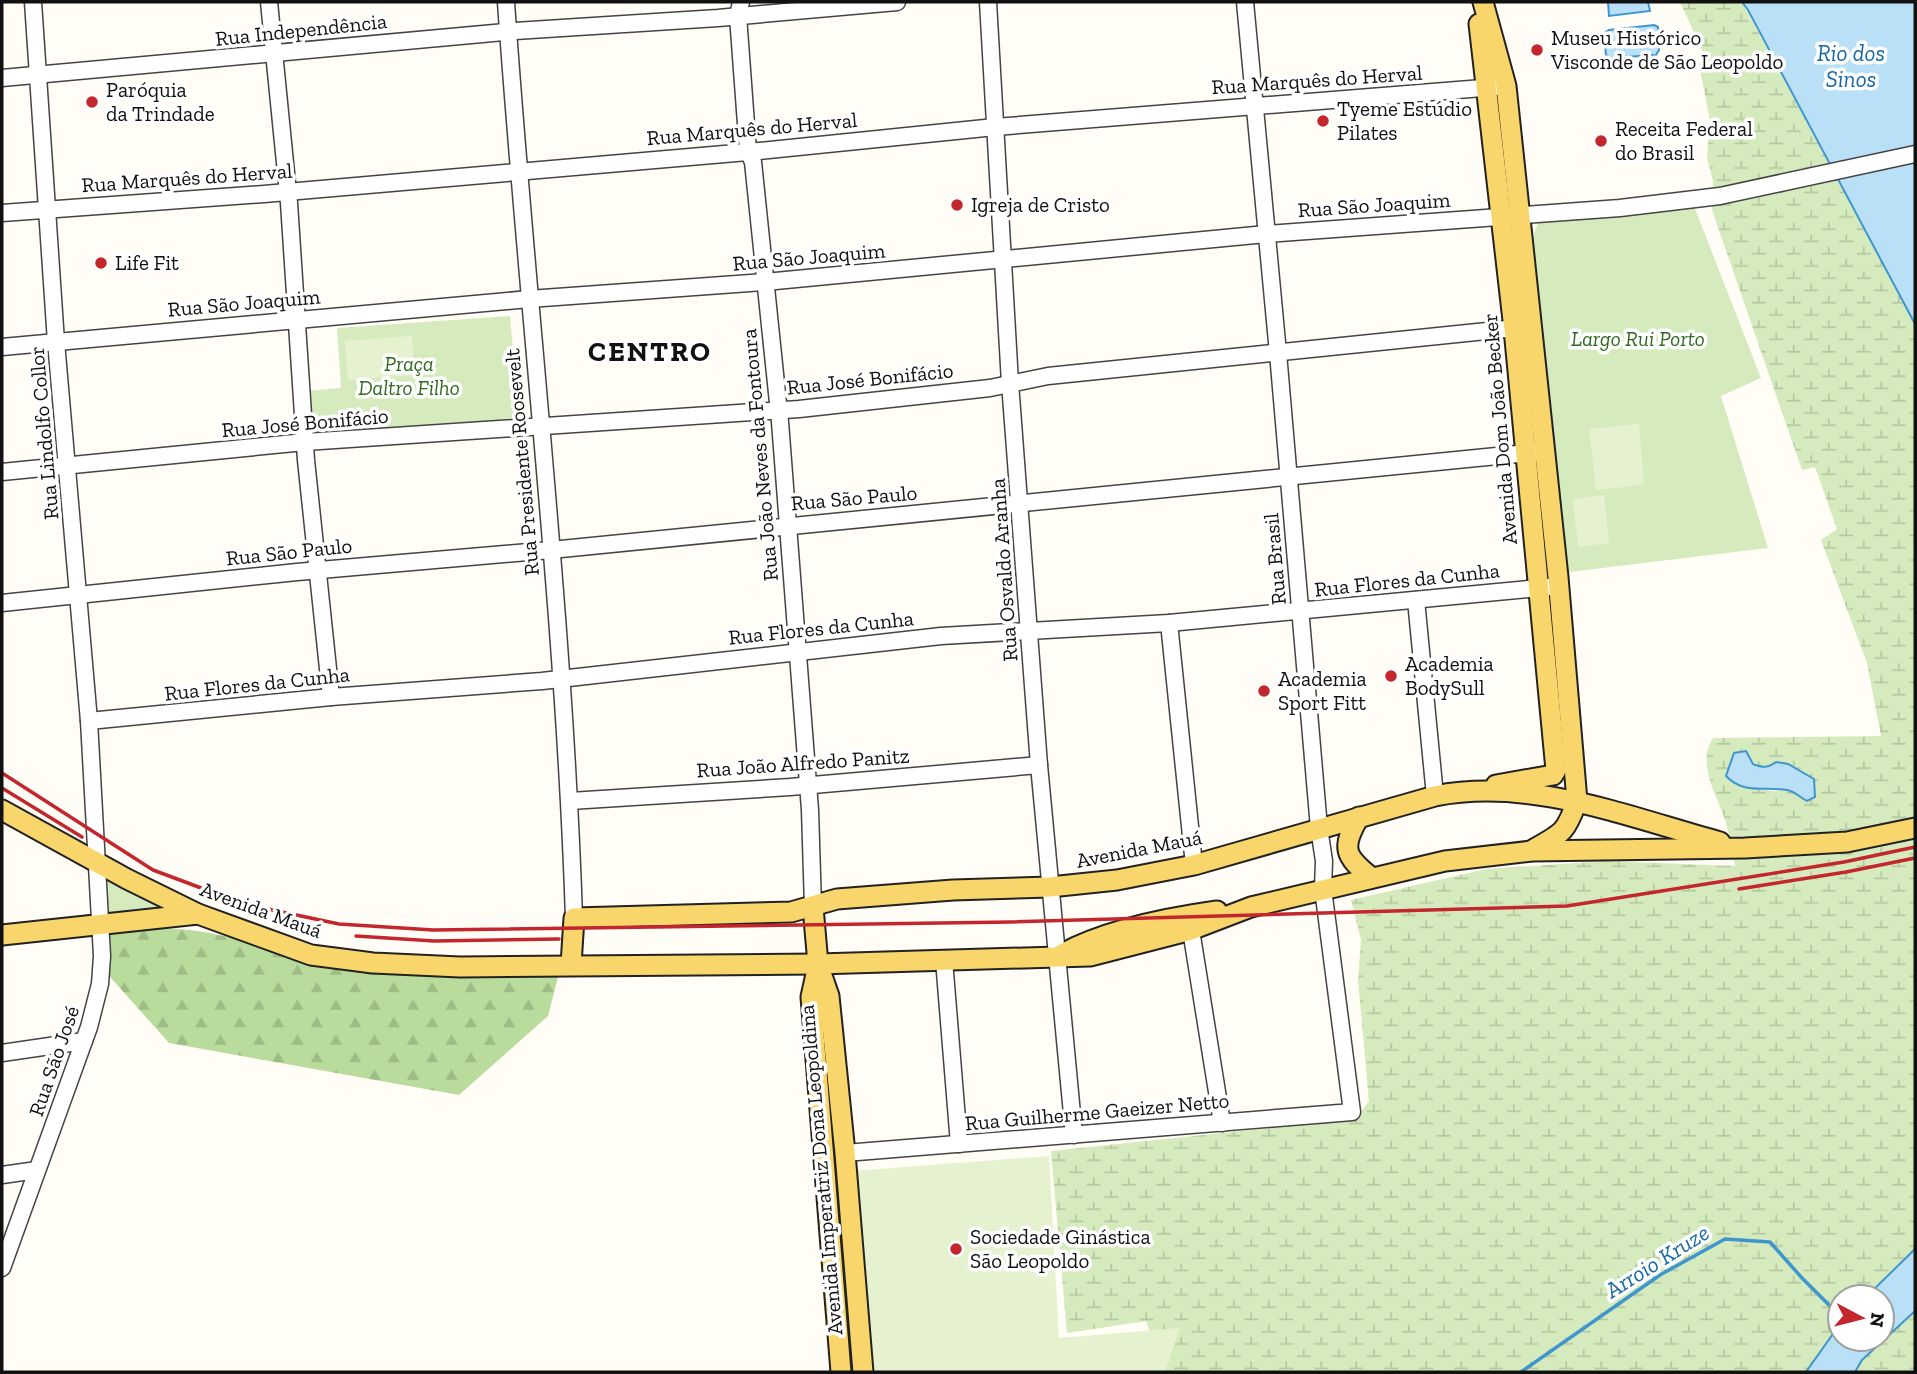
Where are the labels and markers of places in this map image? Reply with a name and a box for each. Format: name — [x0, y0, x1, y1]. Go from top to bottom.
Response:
place label: Museu Histórico Visconde de São Leopoldo — [1550, 25, 1783, 74]
marker: Museu Histórico Visconde de São Leopoldo — [1529, 42, 1545, 58]
place label: Paróquia da Trindade — [106, 77, 215, 126]
marker: Paróquia da Trindade — [84, 94, 100, 110]
place label: Tyeme Estúdio Pilates — [1337, 96, 1472, 145]
marker: Tyeme Estúdio Pilates — [1315, 113, 1331, 129]
place label: Receita Federal do Brasil — [1615, 116, 1753, 165]
marker: Receita Federal do Brasil — [1593, 133, 1609, 149]
place label: Igreja de Cristo — [971, 192, 1110, 218]
marker: Igreja de Cristo — [949, 197, 965, 213]
place label: Life Fit — [115, 250, 179, 275]
marker: Life Fit — [93, 255, 109, 271]
place label: Academia BodySull — [1405, 651, 1494, 700]
place label: Academia Sport Fitt — [1278, 666, 1367, 715]
marker: Academia BodySull — [1383, 668, 1399, 684]
marker: Academia Sport Fitt — [1256, 683, 1272, 699]
place label: Sociedade Ginástica São Leopoldo — [970, 1224, 1151, 1273]
marker: Sociedade Ginástica São Leopoldo — [948, 1241, 964, 1257]

